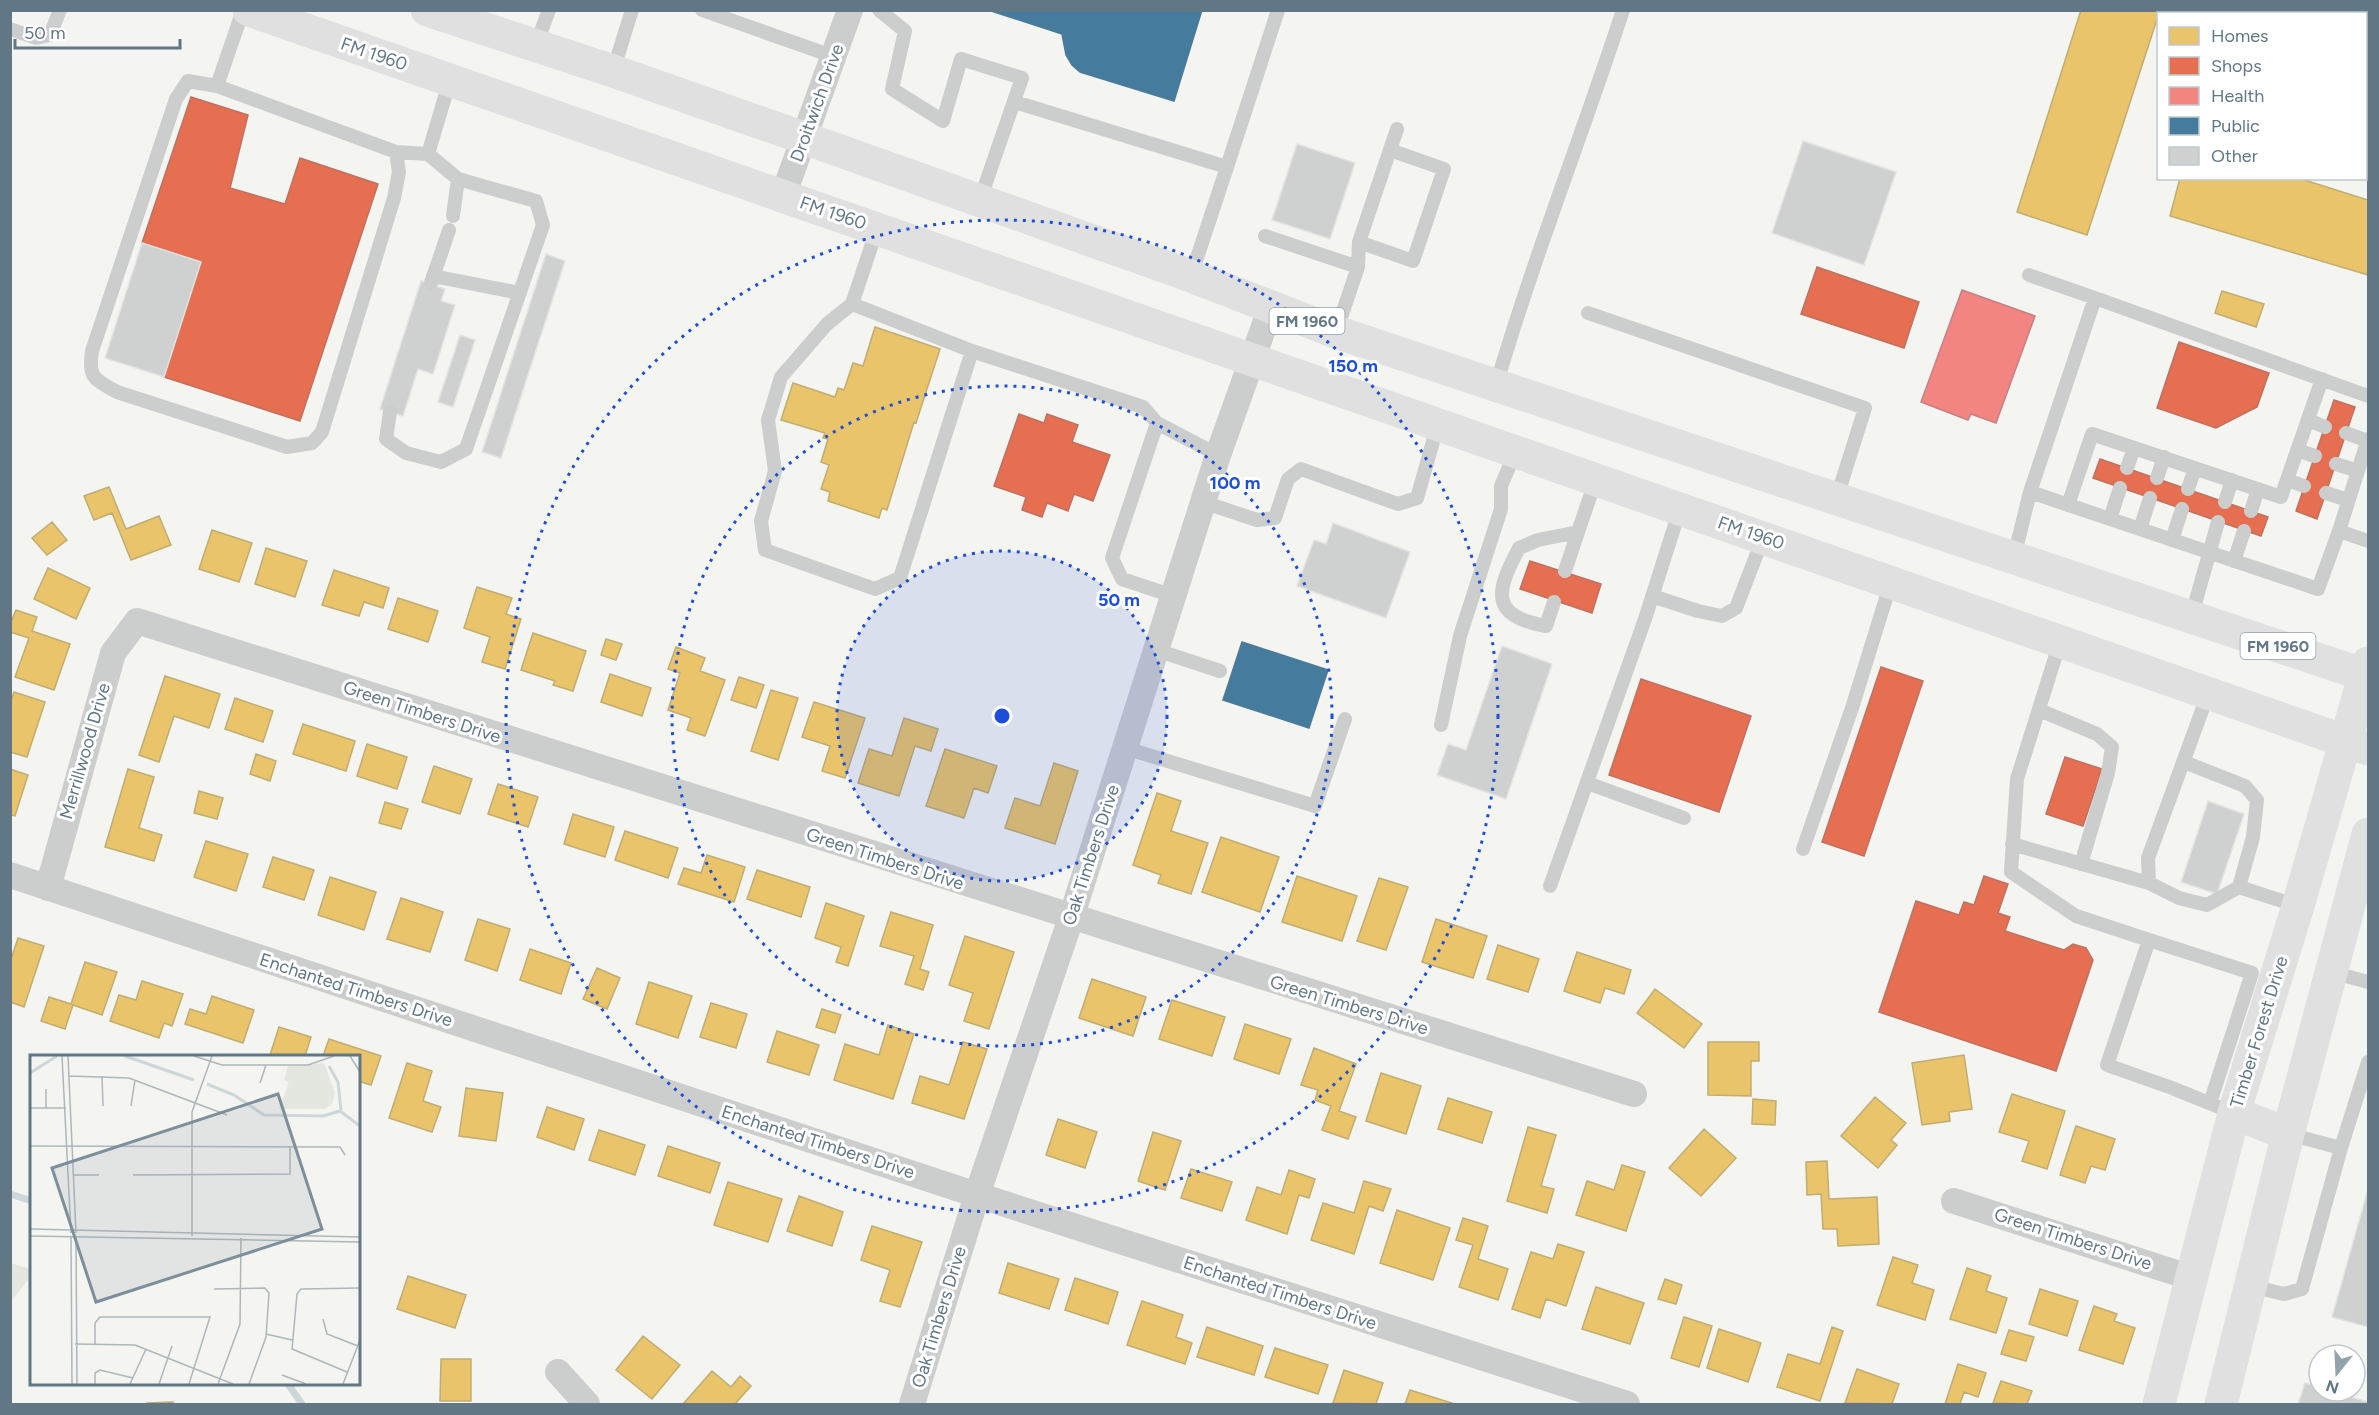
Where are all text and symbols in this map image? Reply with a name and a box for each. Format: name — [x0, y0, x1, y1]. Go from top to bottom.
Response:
scale bar — [15, 12, 180, 50]
legend — [2157, 12, 2367, 180]
text: 50 m — [24, 22, 66, 44]
text: Homes — [2211, 25, 2269, 47]
street label: FM 1960 — [338, 32, 410, 76]
street label: Droitwich Drive — [785, 41, 849, 165]
text: Shops — [2211, 55, 2262, 77]
text: Health — [2211, 85, 2264, 107]
text: Public — [2211, 115, 2260, 137]
text: Other — [2211, 145, 2258, 167]
street label: FM 1960 — [797, 191, 869, 235]
road number: FM 1960 — [1270, 308, 1344, 334]
text: 150 m — [1328, 355, 1378, 377]
text: 100 m — [1210, 472, 1260, 494]
street label: FM 1960 — [1715, 511, 1787, 555]
text: 50 m — [1098, 589, 1140, 611]
road number: FM 1960 — [2240, 633, 2316, 659]
street label: Green Timbers Drive — [340, 676, 504, 748]
street label: Merrillwood Drive — [55, 680, 115, 822]
centre of rings — [992, 706, 1012, 726]
street label: Oak Timbers Drive — [1058, 782, 1124, 928]
street label: Green Timbers Drive — [803, 823, 967, 895]
street label: Enchanted Timbers Drive — [257, 948, 455, 1032]
street label: Timber Forest Drive — [2225, 953, 2293, 1111]
street label: Green Timbers Drive — [1267, 970, 1431, 1040]
inset map — [30, 1055, 360, 1385]
street label: Enchanted Timbers Drive — [719, 1100, 917, 1184]
street label: Green Timbers Drive — [1991, 1203, 2155, 1275]
street label: Oak Timbers Drive — [907, 1243, 971, 1390]
street label: Enchanted Timbers Drive — [1181, 1251, 1379, 1335]
north arrow — [2307, 1343, 2367, 1403]
text: N — [2324, 1376, 2341, 1398]

